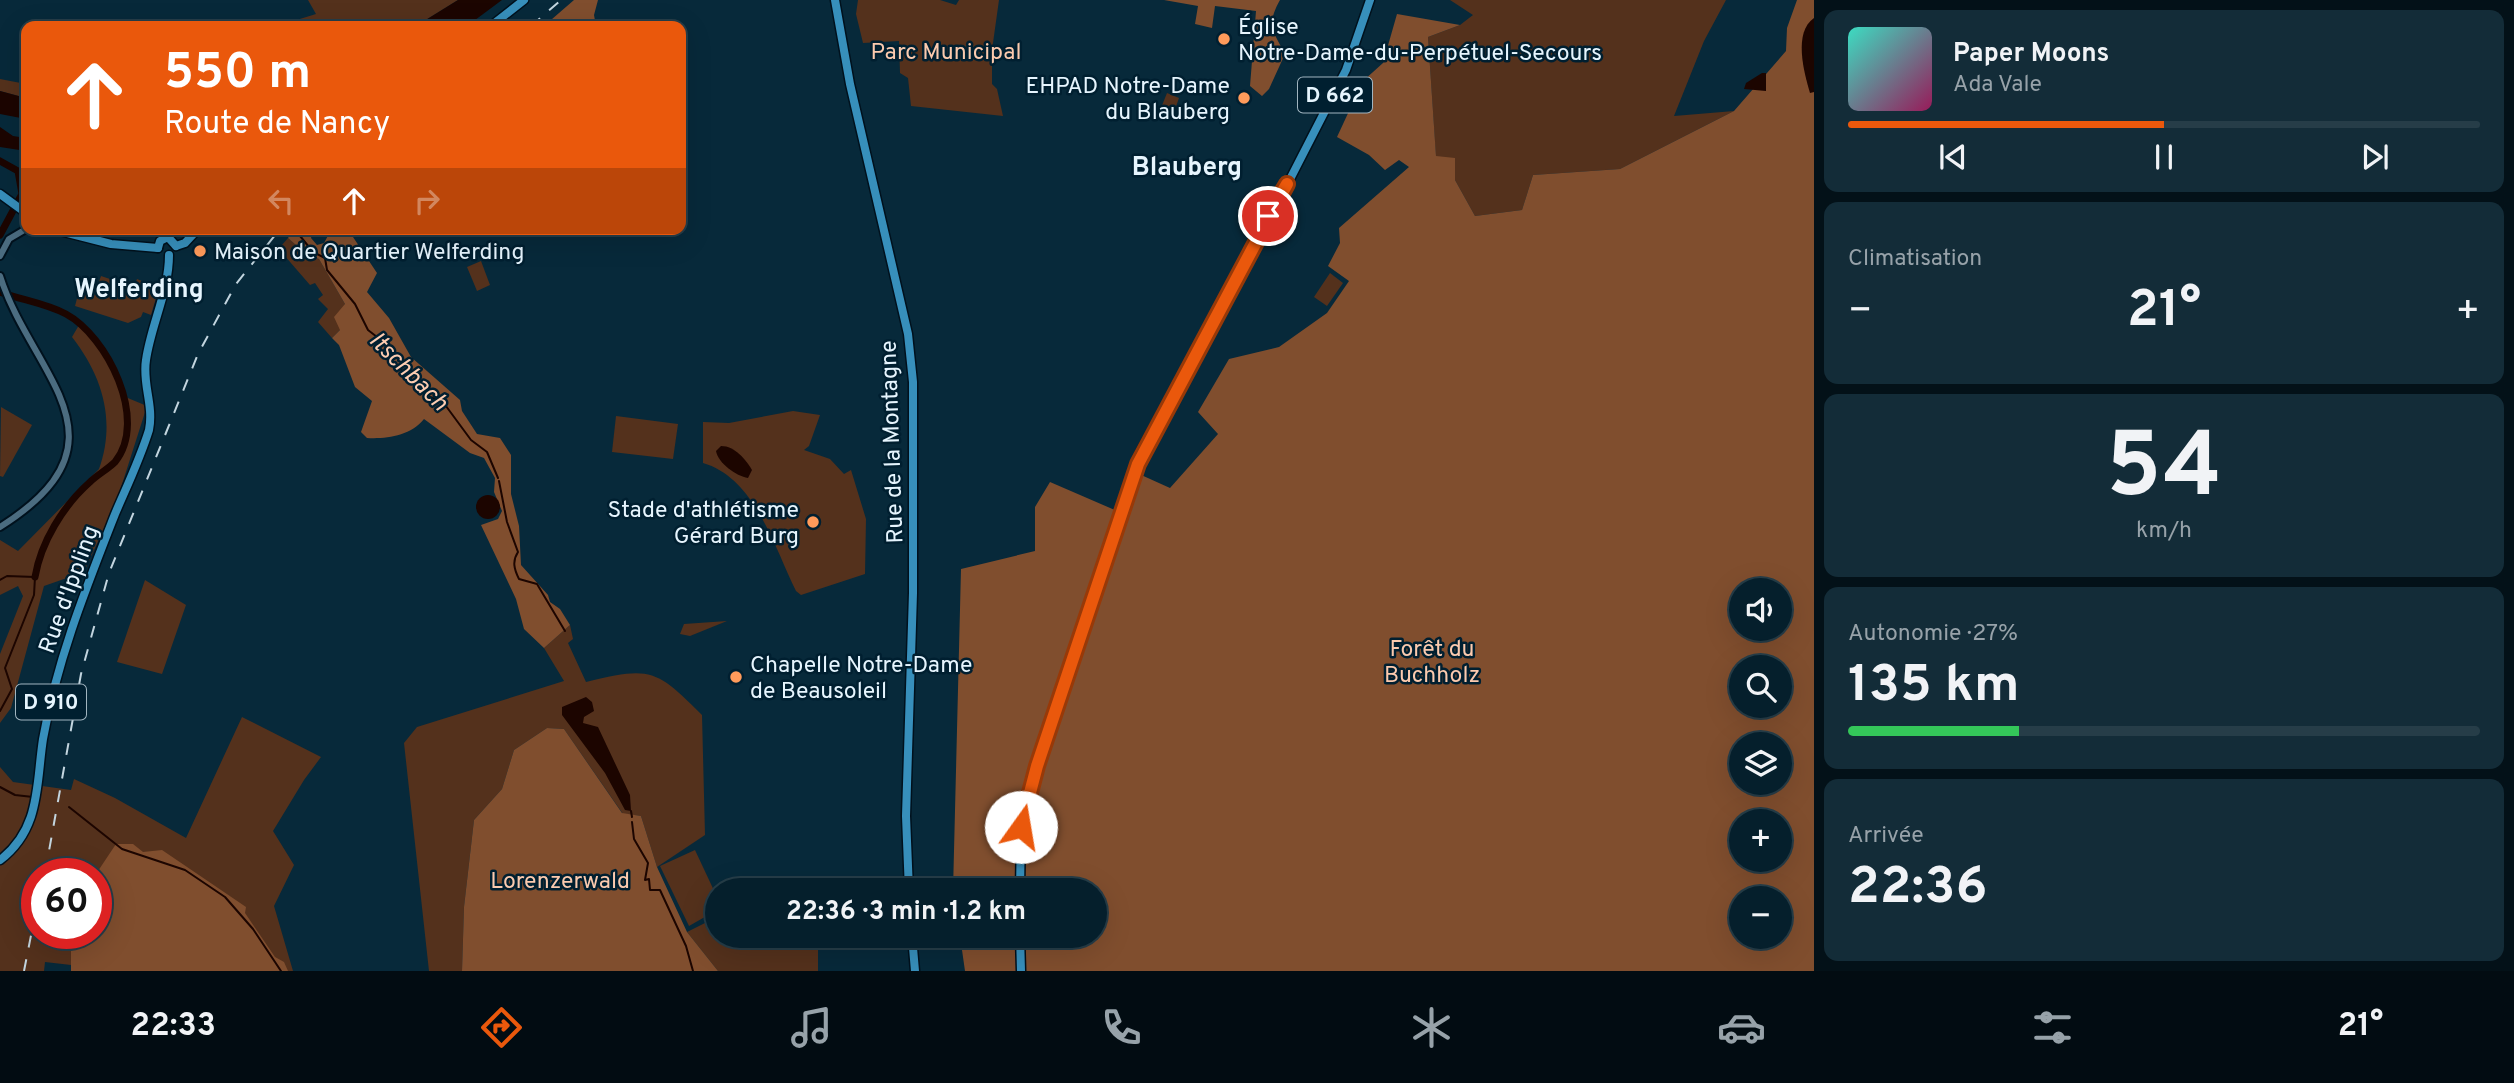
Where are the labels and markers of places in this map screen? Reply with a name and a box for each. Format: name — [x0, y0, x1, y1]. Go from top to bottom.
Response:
place label: Église Notre-Dame-du-Perpétuel-Secours — [1238, 13, 1602, 69]
marker: Église Notre-Dame-du-Perpétuel-Secours — [1216, 31, 1232, 47]
place label: EHPAD Notre-Dame du Blauberg — [1026, 73, 1230, 128]
marker: EHPAD Notre-Dame du Blauberg — [1236, 90, 1252, 106]
pin — [1238, 186, 1298, 246]
place label: Maison de Quartier Welferding — [214, 239, 525, 268]
marker: Maison de Quartier Welferding — [192, 243, 208, 259]
place label: Stade d'athlétisme Gérard Burg — [608, 497, 799, 552]
marker: Stade d'athlétisme Gérard Burg — [805, 514, 821, 530]
place label: Chapelle Notre-Dame de Beausoleil — [750, 652, 972, 707]
marker: Chapelle Notre-Dame de Beausoleil — [728, 669, 744, 685]

